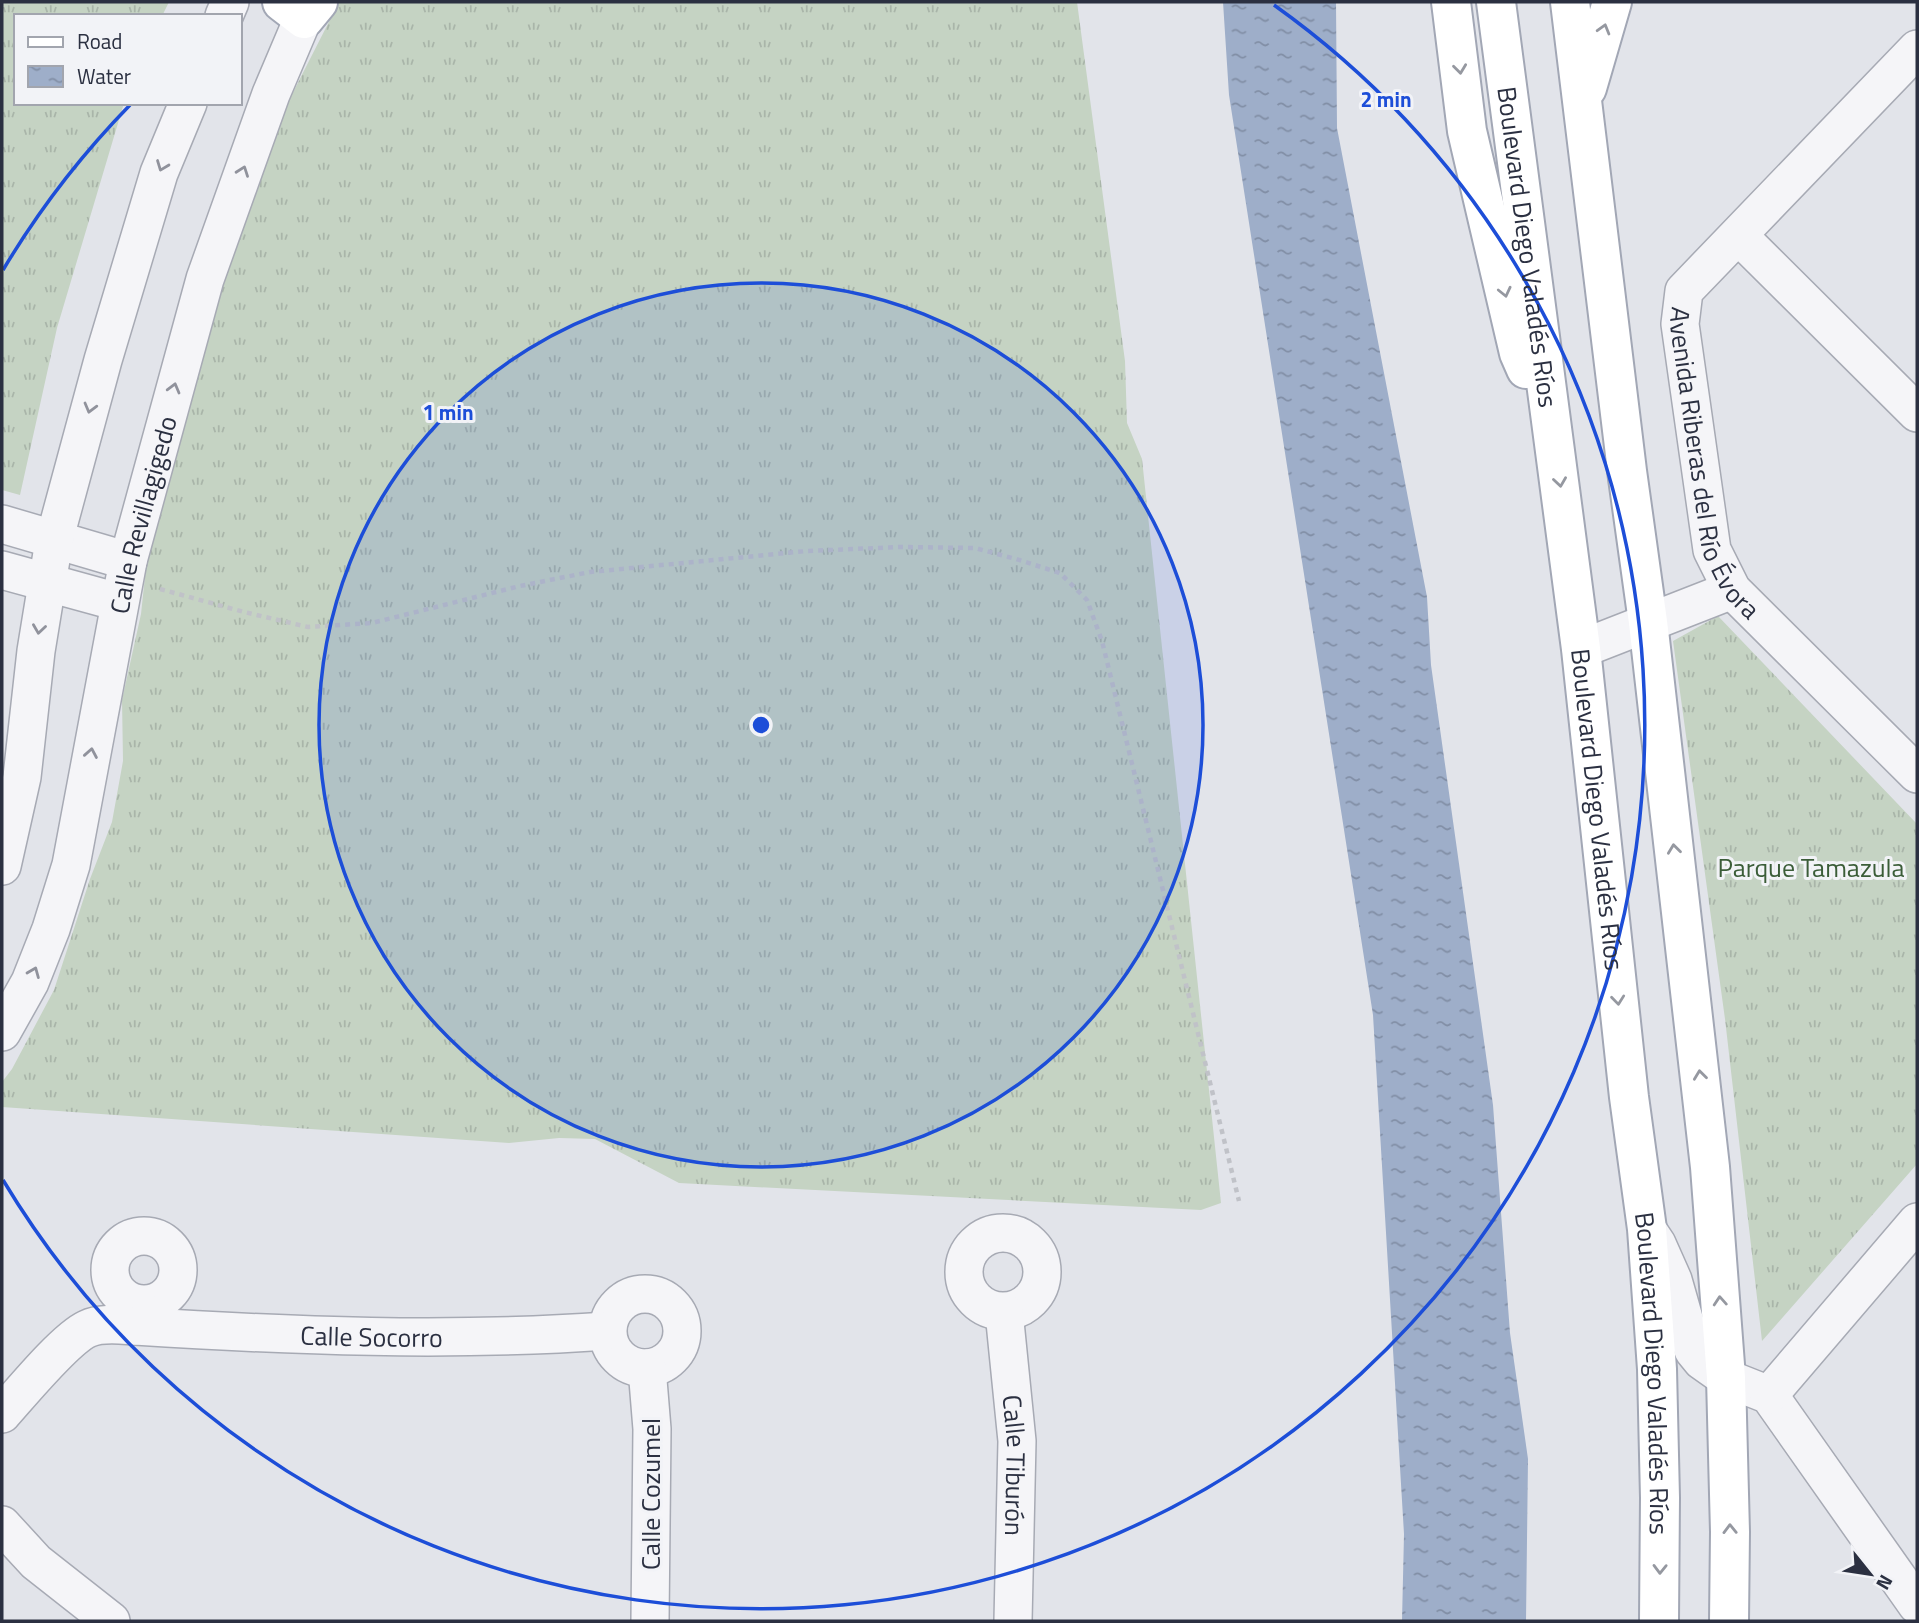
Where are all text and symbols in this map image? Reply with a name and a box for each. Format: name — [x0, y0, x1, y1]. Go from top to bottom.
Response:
legend — [14, 14, 242, 105]
one-way arrow — [1596, 23, 1611, 35]
text: Road — [77, 25, 122, 57]
text: Water — [77, 60, 131, 92]
one-way arrow — [1452, 64, 1467, 75]
text: 2 min — [1360, 83, 1412, 115]
street label: Boulevard Diego Valadés Ríos — [1488, 84, 1569, 410]
one-way arrow — [157, 160, 171, 172]
one-way arrow — [235, 165, 249, 177]
one-way arrow — [1497, 286, 1511, 298]
street label: Avenida Riberas del Río Évora — [1660, 305, 1769, 627]
one-way arrow — [166, 382, 180, 394]
text: 1 min — [422, 396, 474, 428]
one-way arrow — [84, 402, 98, 414]
street label: Calle Revillagigedo — [99, 411, 186, 617]
one-way arrow — [1552, 476, 1567, 488]
one-way arrow — [32, 623, 47, 635]
street label: Boulevard Diego Valadés Ríos — [1562, 647, 1635, 972]
centre of rings — [749, 713, 773, 737]
one-way arrow — [83, 747, 98, 759]
one-way arrow — [1666, 843, 1681, 855]
park label: Parque Tamazula — [1717, 848, 1905, 887]
one-way arrow — [25, 967, 39, 979]
one-way arrow — [1611, 995, 1626, 1006]
one-way arrow — [1692, 1069, 1707, 1081]
street label: Boulevard Diego Valadés Ríos — [1625, 1210, 1680, 1535]
one-way arrow — [1713, 1296, 1728, 1307]
street label: Calle Socorro — [300, 1315, 443, 1356]
street label: Calle Tiburón — [993, 1393, 1037, 1536]
street label: Calle Cozumel — [631, 1418, 670, 1570]
one-way arrow — [1722, 1523, 1738, 1533]
north arrow — [1835, 1539, 1905, 1609]
one-way arrow — [1652, 1564, 1667, 1575]
text: N — [1869, 1570, 1901, 1596]

